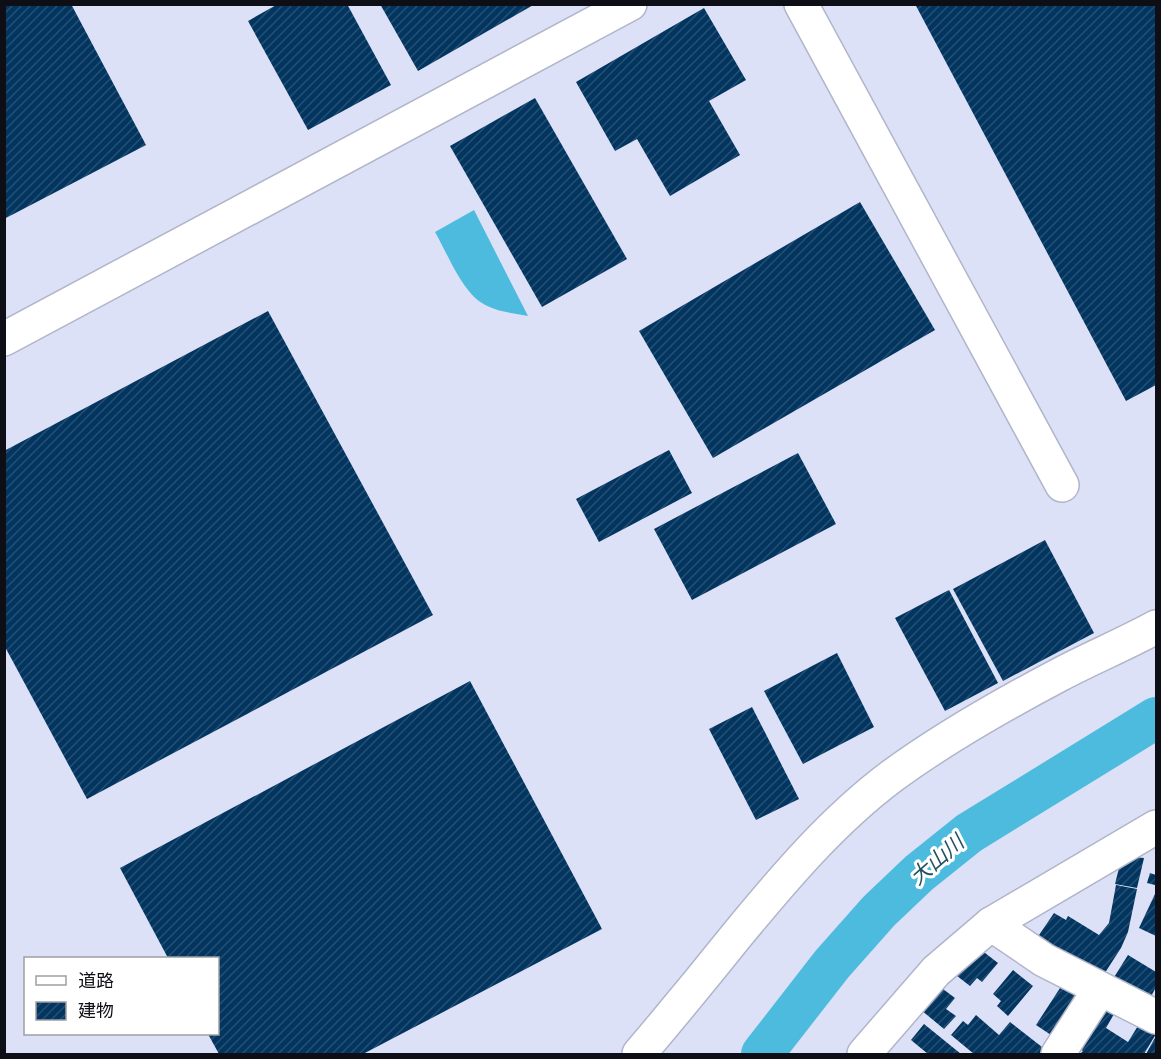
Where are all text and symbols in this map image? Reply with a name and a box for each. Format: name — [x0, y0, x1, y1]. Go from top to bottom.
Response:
water label: 大山川 — [905, 829, 970, 890]
legend — [24, 957, 219, 1035]
text: 道路 — [78, 970, 114, 992]
text: 建物 — [78, 1000, 114, 1022]

